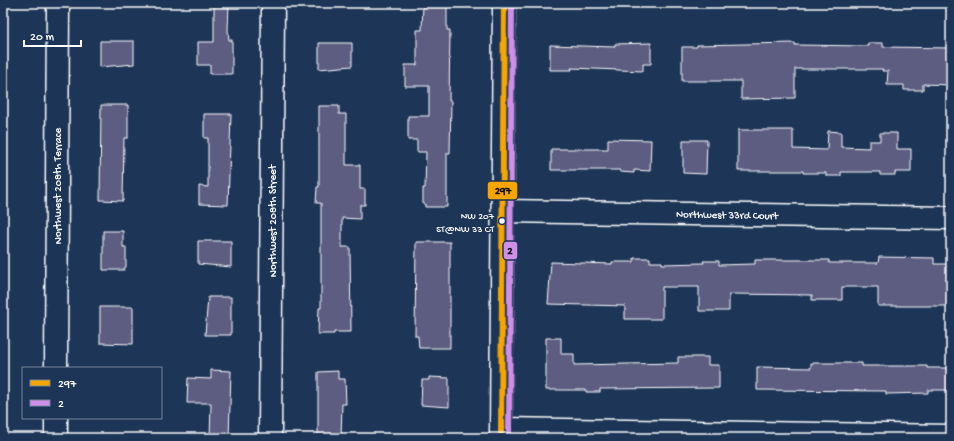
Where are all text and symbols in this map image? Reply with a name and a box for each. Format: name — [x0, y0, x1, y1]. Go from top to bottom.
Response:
scale bar — [24, 22, 81, 48]
text: 20 m — [30, 31, 55, 45]
street label: Northwest 208th Terrace — [53, 127, 65, 244]
street label: Northwest 208th Street — [268, 163, 280, 277]
line badge: 297 — [487, 181, 518, 200]
text: 297 — [495, 186, 513, 198]
street label: Northwest 33rd Court — [676, 209, 780, 223]
place label: NW 207 ST@NW 33 CT — [436, 211, 495, 236]
marker: NW 207 ST@NW 33 CT — [497, 216, 507, 226]
line badge: 2 — [503, 241, 518, 260]
text: 2 — [507, 246, 513, 258]
legend — [22, 367, 162, 419]
text: 297 — [58, 378, 77, 392]
text: 2 — [58, 398, 64, 412]

